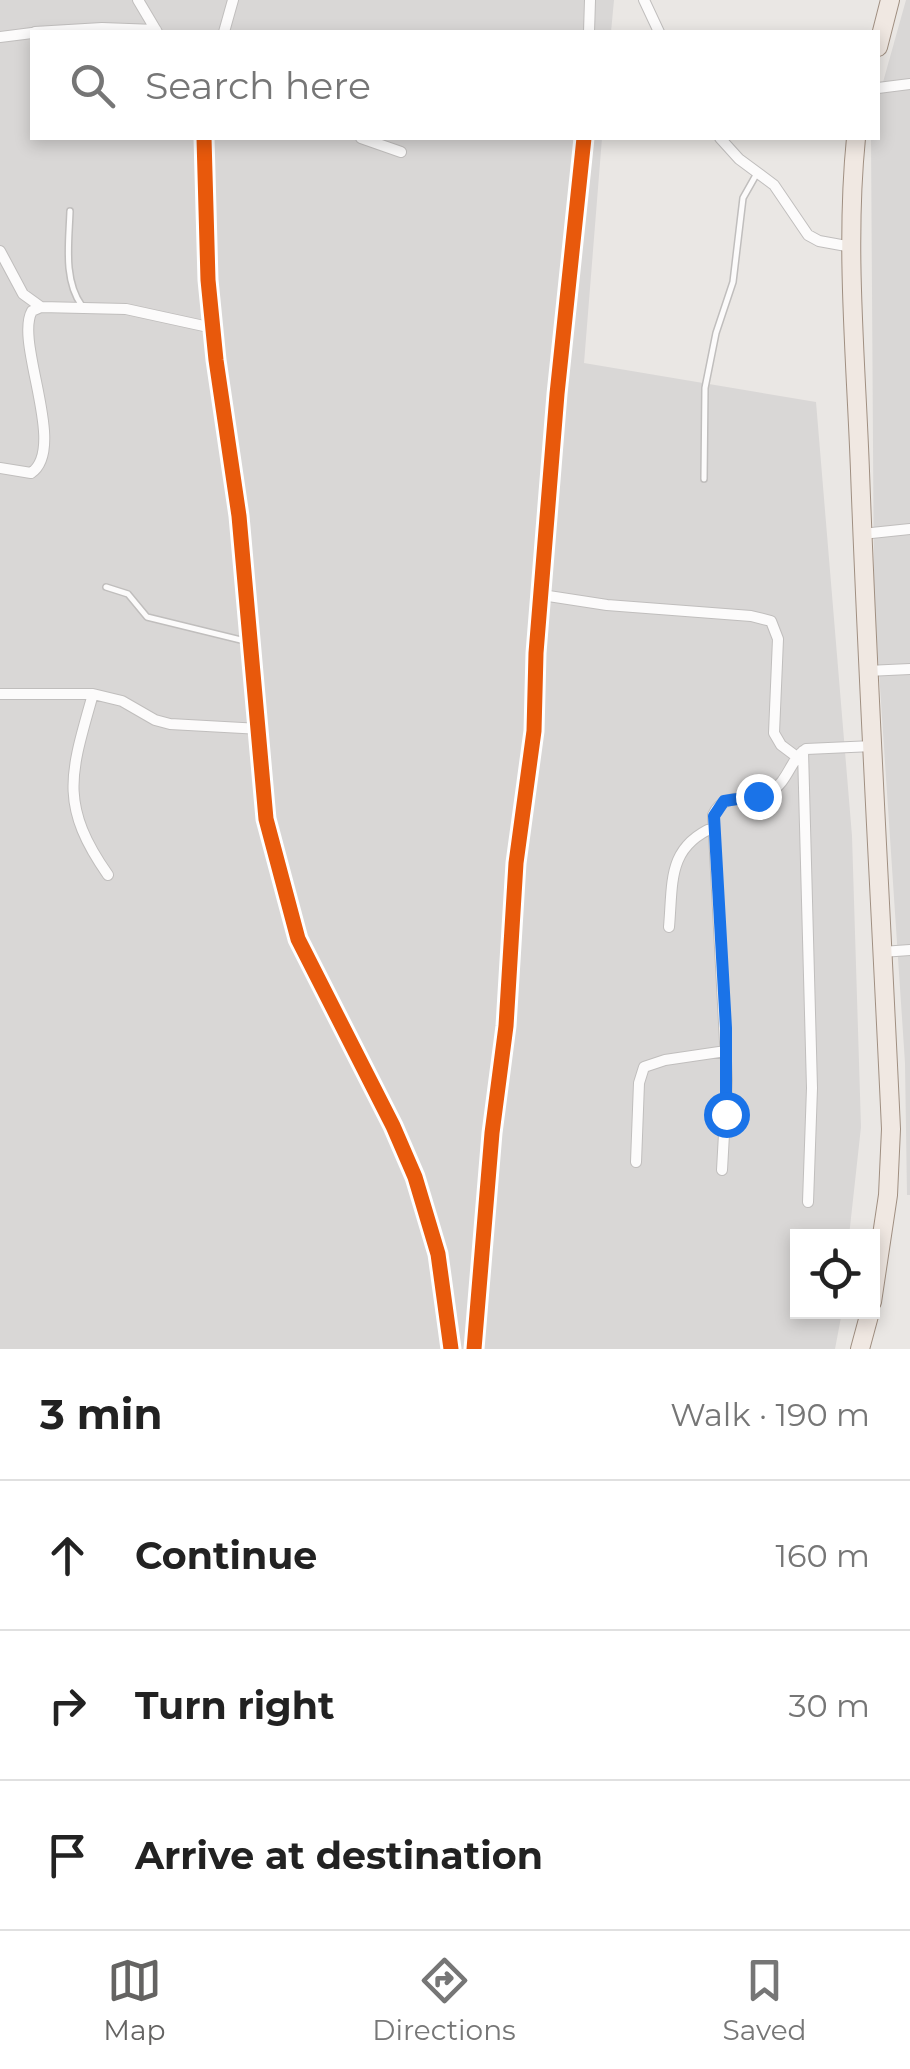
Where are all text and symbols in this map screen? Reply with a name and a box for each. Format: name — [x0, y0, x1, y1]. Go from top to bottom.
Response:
search box — [30, 30, 880, 140]
icon: search — [65, 58, 120, 113]
text: Search here — [145, 62, 371, 109]
route end — [736, 774, 782, 820]
route start — [704, 1092, 750, 1138]
map controls — [790, 1229, 880, 1319]
button: locate — [790, 1229, 880, 1319]
text: 3 min — [40, 1388, 162, 1440]
text: Walk · 190 m — [670, 1395, 870, 1434]
icon: ahead — [40, 1528, 95, 1583]
text: Continue — [135, 1532, 317, 1579]
text: 160 m — [775, 1536, 870, 1575]
icon: right — [40, 1678, 95, 1733]
text: Turn right — [135, 1682, 334, 1729]
text: 30 m — [788, 1686, 870, 1725]
icon: arrive — [40, 1828, 95, 1883]
text: Arrive at destination — [135, 1832, 543, 1879]
tab: Map — [103, 1953, 166, 2047]
tab: Directions — [372, 1953, 516, 2047]
tab: Saved — [722, 1953, 807, 2047]

